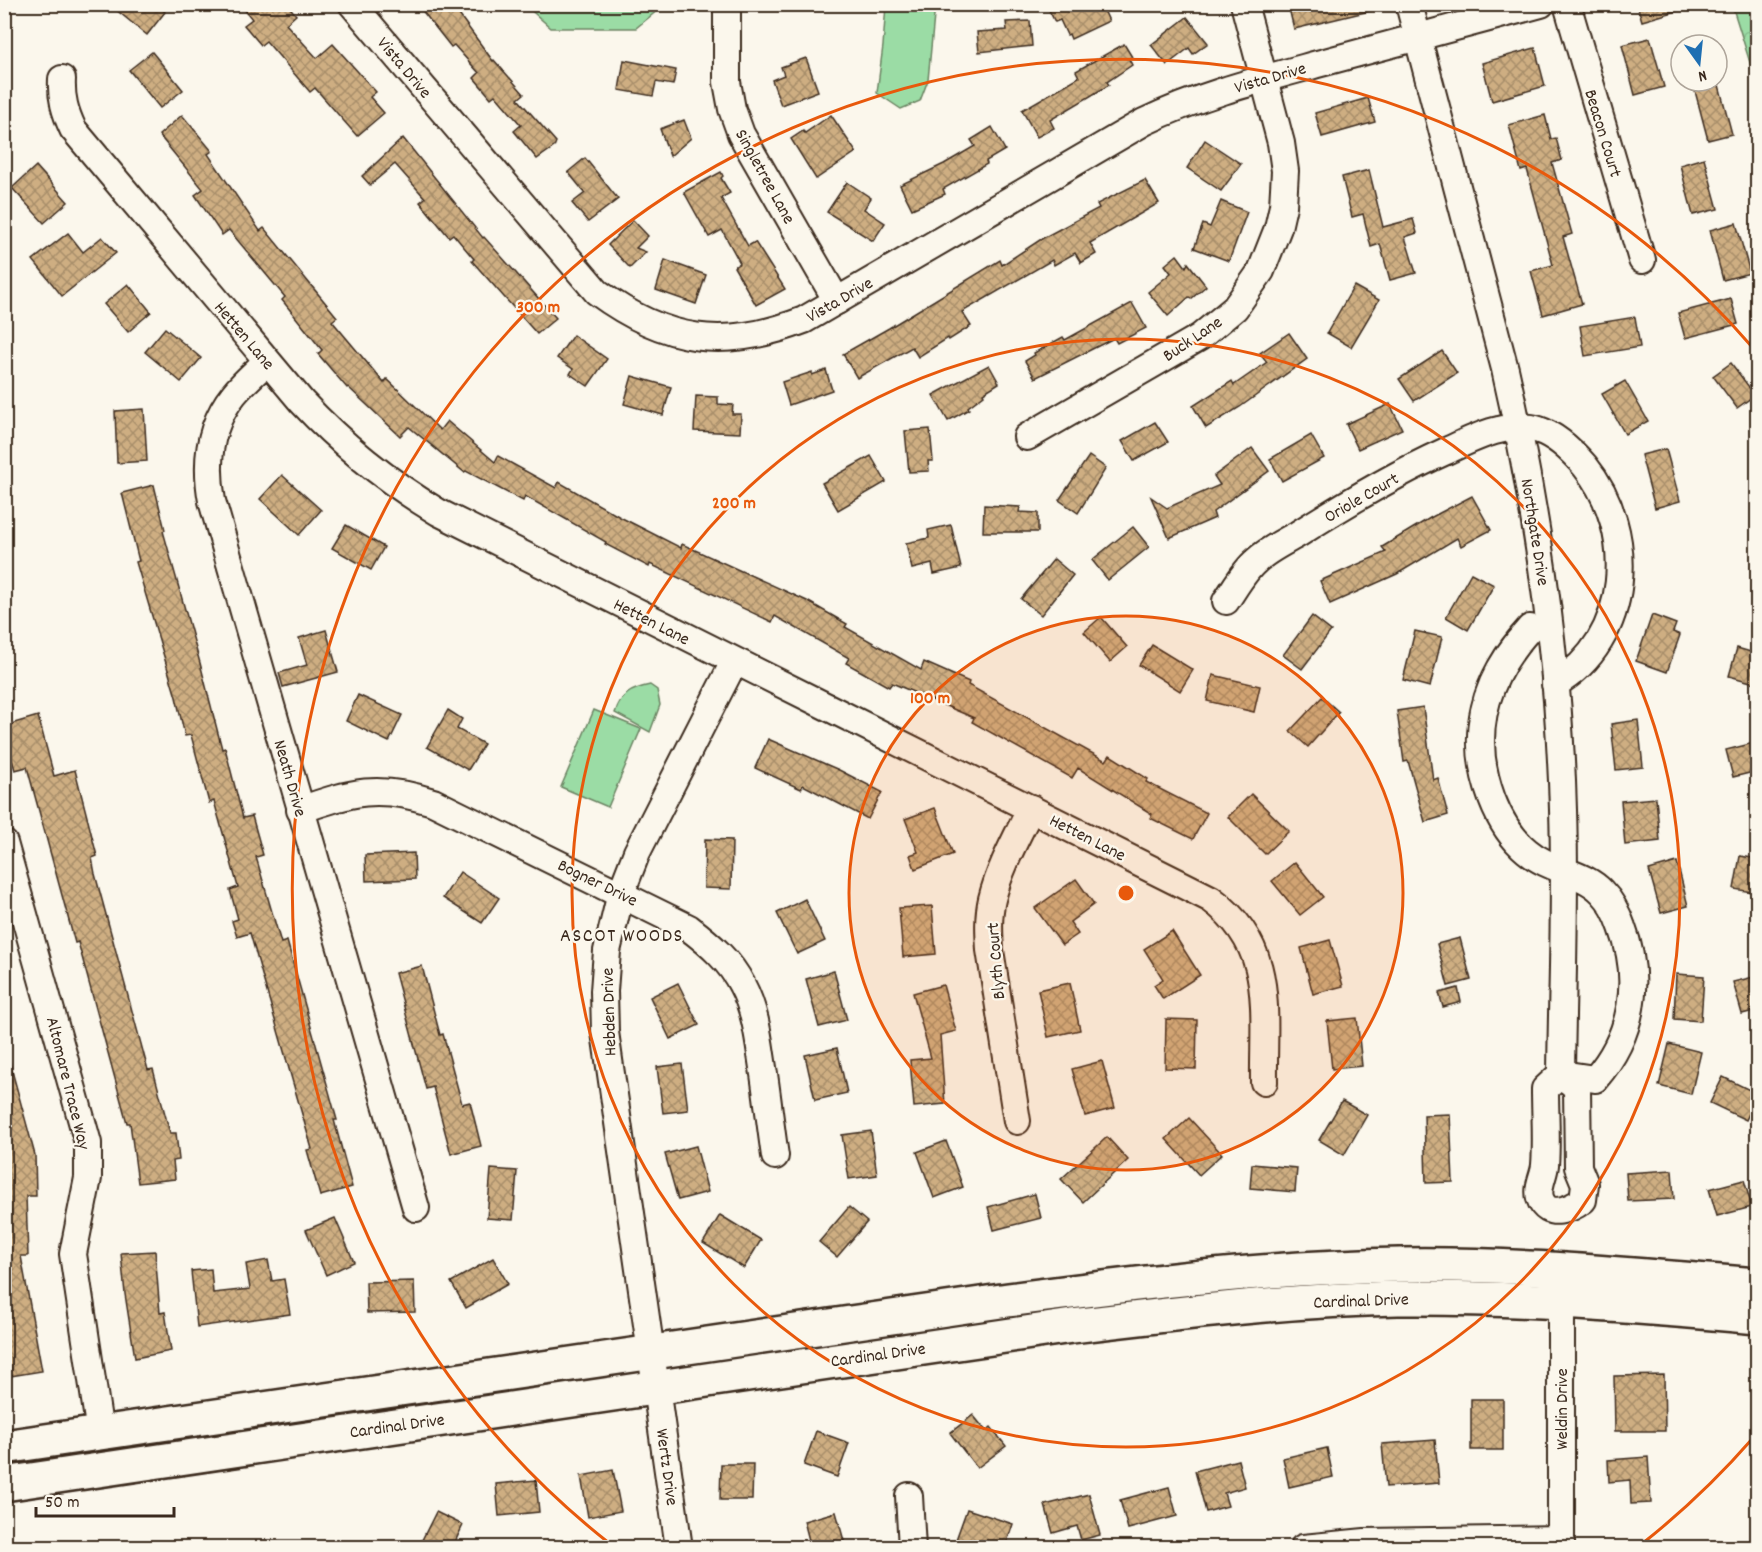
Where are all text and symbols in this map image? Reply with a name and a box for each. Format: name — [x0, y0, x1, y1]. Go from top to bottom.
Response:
street label: Vista Drive — [370, 32, 436, 105]
north arrow — [1669, 33, 1729, 93]
street label: Vista Drive — [1232, 57, 1310, 102]
text: N — [1695, 63, 1709, 87]
street label: Beacon Court — [1576, 87, 1627, 181]
street label: Singletree Lane — [727, 125, 800, 229]
street label: Vista Drive — [802, 272, 878, 330]
text: 300 m — [516, 296, 560, 321]
street label: Hetten Lane — [207, 297, 279, 376]
street label: Buck Lane — [1159, 311, 1228, 369]
street label: Oriole Court — [1320, 468, 1405, 531]
street label: Northgate Drive — [1513, 477, 1554, 588]
text: 200 m — [712, 492, 756, 517]
street label: Hetten Lane — [608, 593, 694, 653]
text: 100 m — [910, 687, 950, 712]
street label: Neath Drive — [266, 737, 312, 820]
street label: Hetten Lane — [1044, 809, 1130, 869]
street label: Bogner Drive — [553, 854, 641, 914]
centre of rings — [1116, 883, 1136, 903]
street label: Blyth Court — [982, 921, 1013, 1000]
district label: ASCOT WOODS — [560, 923, 684, 951]
street label: Hebden Drive — [596, 967, 625, 1057]
street label: Altomare Trace Way — [38, 1015, 95, 1153]
street label: Cardinal Drive — [1313, 1288, 1409, 1317]
street label: Cardinal Drive — [829, 1337, 927, 1376]
street label: Weldin Drive — [1551, 1368, 1576, 1450]
street label: Cardinal Drive — [348, 1408, 446, 1447]
street label: Wertz Drive — [648, 1427, 683, 1507]
scale bar — [36, 1480, 174, 1518]
text: 50 m — [45, 1491, 80, 1516]

